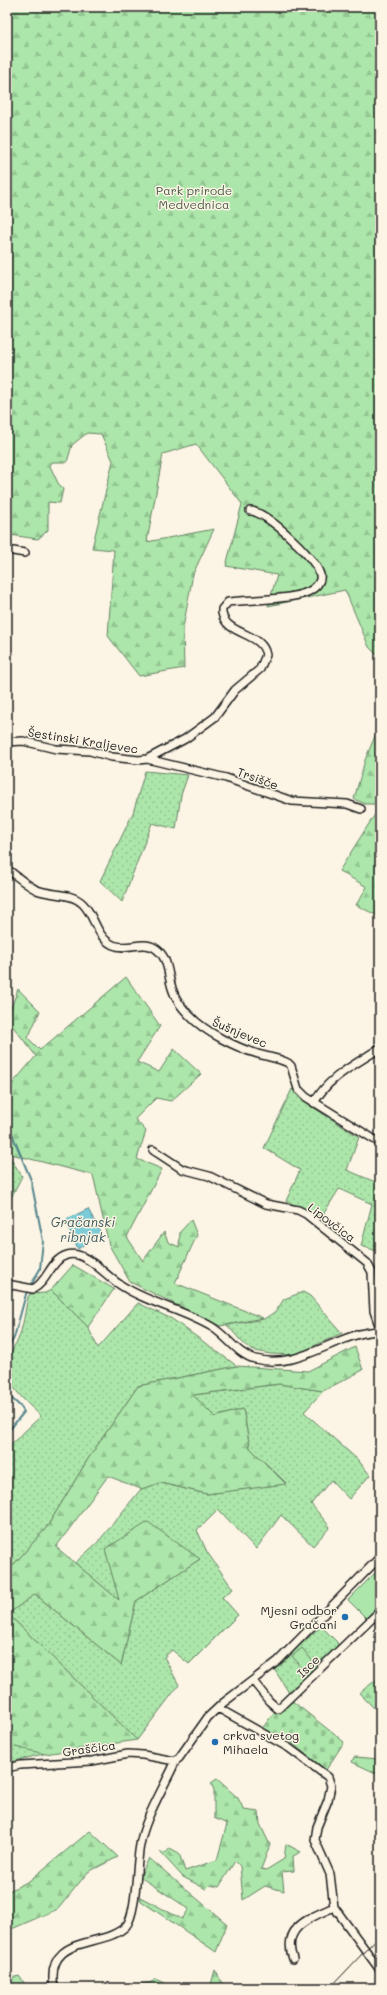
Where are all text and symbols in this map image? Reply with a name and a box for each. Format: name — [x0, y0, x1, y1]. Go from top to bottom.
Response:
park label: Park prirode Medvednica — [156, 182, 232, 212]
street label: Šestinski Kraljevec — [27, 723, 139, 757]
street label: Trsišče — [235, 763, 281, 793]
street label: Šušnjevec — [210, 1013, 270, 1051]
street label: Lipovčica — [305, 1199, 359, 1245]
water label: Gračanski ribnjak — [51, 1213, 115, 1245]
place label: Mjesni odbor Gračani — [260, 1602, 337, 1632]
marker: Mjesni odbor Gračani — [340, 1612, 350, 1622]
street label: Isce — [293, 1651, 323, 1681]
place label: crkva svetog Mihaela — [223, 1727, 299, 1757]
street label: Graščica — [61, 1736, 117, 1760]
marker: crkva svetog Mihaela — [210, 1737, 220, 1747]

